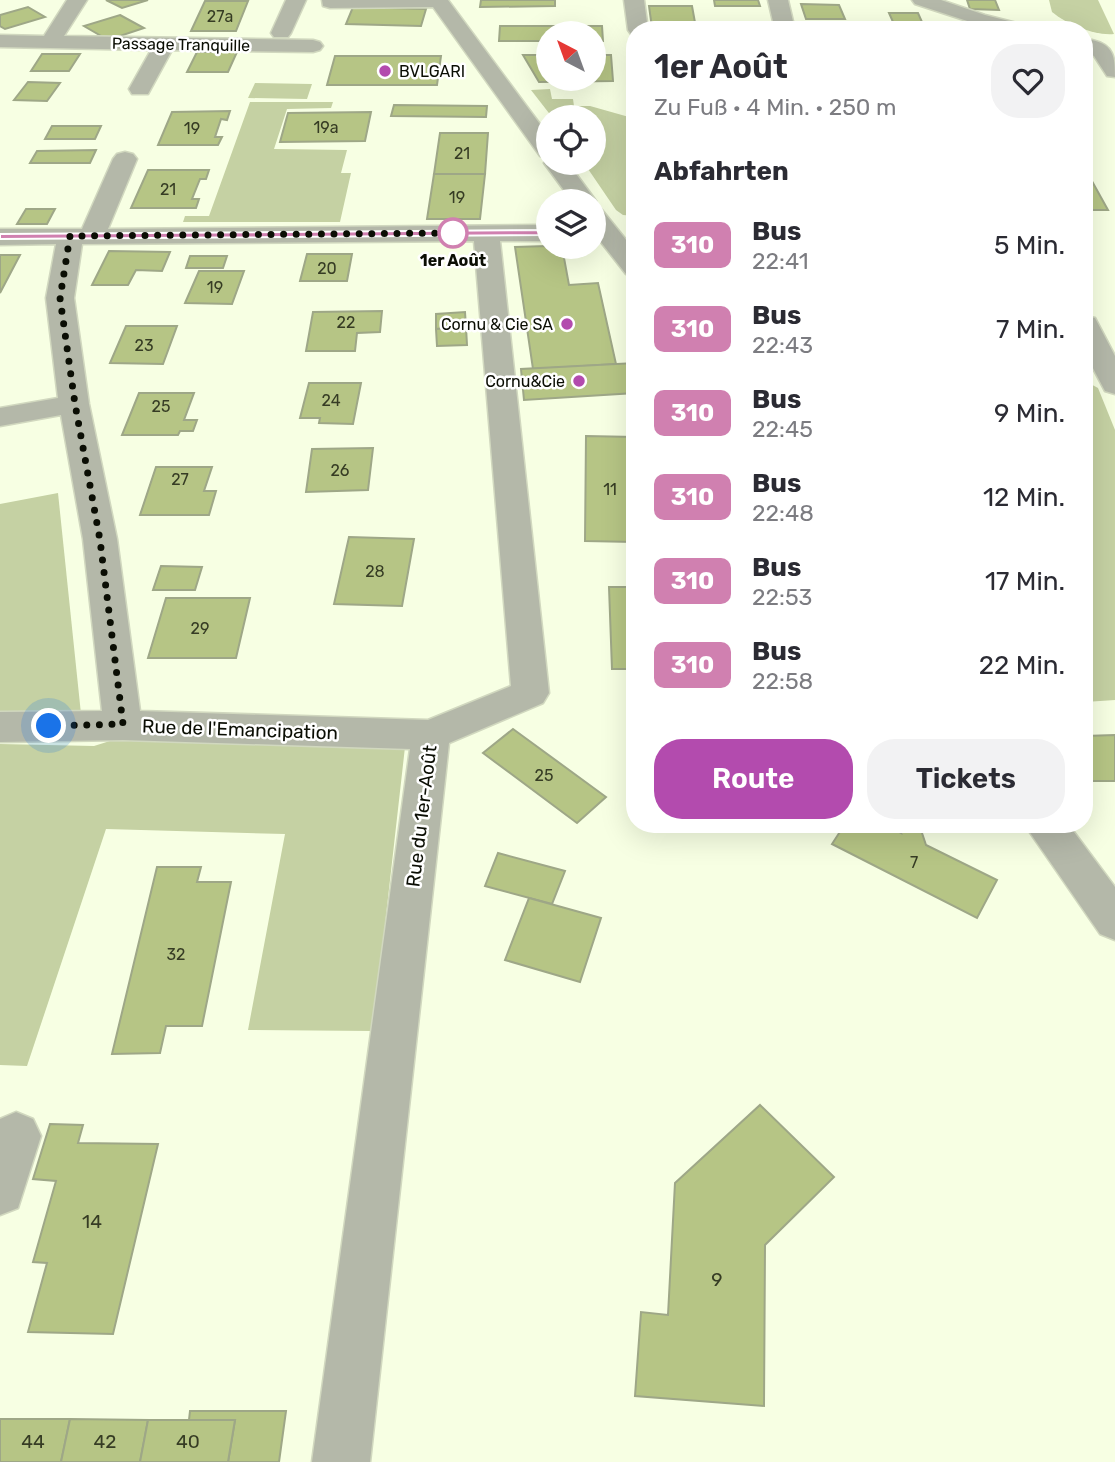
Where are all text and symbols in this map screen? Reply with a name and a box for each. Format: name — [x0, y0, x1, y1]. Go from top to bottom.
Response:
house number: 27a — [207, 7, 233, 26]
north arrow — [536, 21, 606, 91]
map controls — [536, 21, 606, 259]
street label: Passage Tranquille — [112, 34, 250, 55]
button: heart — [991, 44, 1065, 118]
text: 1er Août — [654, 47, 788, 86]
place label: BVLGARI — [399, 62, 465, 81]
marker: BVLGARI — [377, 63, 393, 79]
text: Zu Fuß · 4 Min. · 250 m — [654, 93, 897, 121]
button: locate — [536, 105, 606, 175]
house number: 19a — [313, 118, 339, 137]
house number: 19 — [184, 119, 200, 138]
house number: 21 — [454, 144, 470, 163]
text: Abfahrten — [654, 156, 789, 187]
house number: 21 — [160, 180, 176, 199]
house number: 19 — [449, 188, 465, 207]
button: layers — [536, 189, 606, 259]
text: Bus — [752, 216, 801, 247]
marker: 1er Août — [438, 218, 468, 248]
text: 5 Min. — [994, 230, 1065, 261]
text: 310 — [671, 231, 714, 259]
text: 22:41 — [752, 247, 809, 275]
place label: 1er Août — [420, 251, 487, 270]
house number: 20 — [317, 259, 337, 278]
house number: 19 — [207, 278, 223, 297]
text: Bus — [752, 300, 801, 331]
house number: 22 — [337, 313, 355, 332]
text: 7 Min. — [996, 314, 1065, 345]
place label: Cornu & Cie SA — [441, 315, 553, 334]
text: 310 — [671, 315, 714, 343]
marker: Cornu & Cie SA — [559, 316, 575, 332]
text: 22:43 — [752, 331, 813, 359]
house number: 23 — [134, 336, 154, 355]
place label: Cornu&Cie — [485, 372, 565, 391]
marker: Cornu&Cie — [571, 373, 587, 389]
text: Bus — [752, 384, 801, 415]
house number: 24 — [321, 391, 341, 410]
house number: 25 — [152, 397, 170, 416]
text: 9 Min. — [994, 398, 1065, 429]
text: 310 — [671, 399, 714, 427]
text: 22:45 — [752, 415, 813, 443]
house number: 26 — [330, 461, 350, 480]
text: Bus — [752, 468, 801, 499]
house number: 27 — [171, 470, 189, 489]
house number: 11 — [603, 480, 617, 499]
text: 12 Min. — [983, 482, 1065, 513]
text: 310 — [671, 483, 714, 511]
text: 22:48 — [752, 499, 814, 527]
text: Bus — [752, 552, 801, 583]
house number: 28 — [365, 562, 385, 581]
text: 17 Min. — [985, 566, 1065, 597]
text: 310 — [671, 567, 714, 595]
text: 22:53 — [752, 583, 812, 611]
house number: 29 — [191, 619, 209, 638]
text: Bus — [752, 636, 801, 667]
text: 22 Min. — [979, 650, 1065, 681]
text: 310 — [671, 651, 714, 679]
text: 22:58 — [752, 667, 813, 695]
your location — [31, 708, 66, 743]
street label: Rue de l'Emancipation — [142, 715, 338, 744]
button: Route — [654, 739, 853, 819]
button: Tickets — [867, 739, 1065, 819]
street label: Rue du 1er-Août — [401, 743, 442, 888]
house number: 25 — [535, 766, 553, 785]
house number: 7 — [910, 853, 918, 872]
house number: 32 — [166, 945, 186, 964]
house number: 14 — [82, 1210, 102, 1233]
house number: 9 — [711, 1268, 723, 1291]
house number: 44 — [21, 1430, 45, 1453]
house number: 42 — [94, 1430, 116, 1453]
house number: 40 — [176, 1430, 200, 1453]

